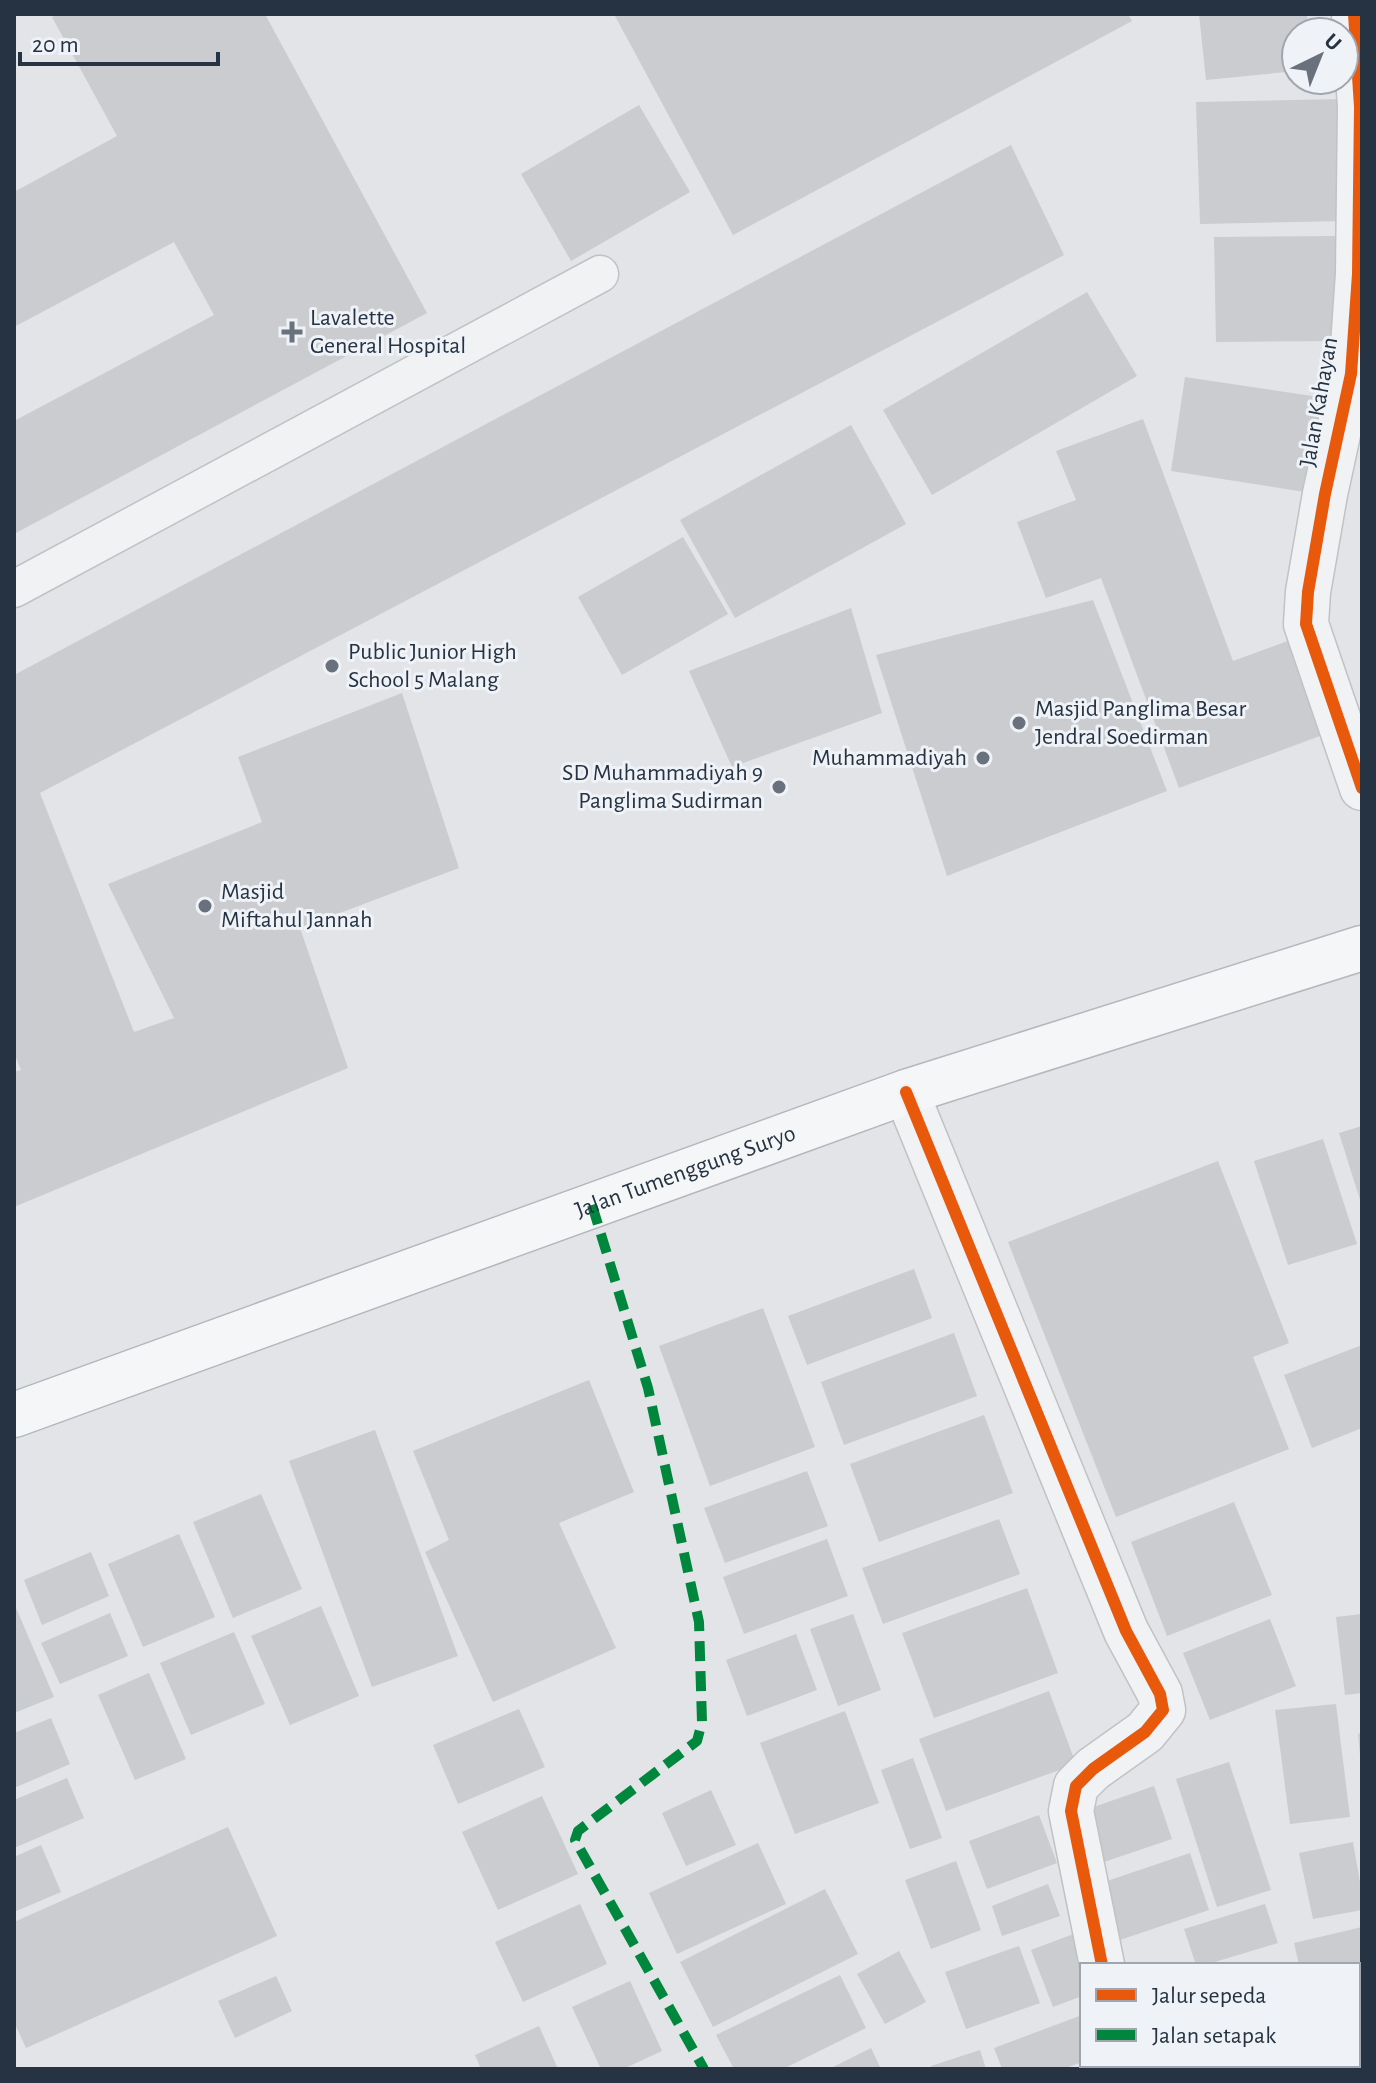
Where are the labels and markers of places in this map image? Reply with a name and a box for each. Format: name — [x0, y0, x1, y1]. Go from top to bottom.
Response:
place label: Lavalette General Hospital — [310, 306, 466, 358]
marker: Lavalette General Hospital — [281, 321, 303, 343]
place label: Public Junior High School 5 Malang — [348, 640, 517, 692]
marker: Public Junior High School 5 Malang — [323, 657, 341, 675]
place label: Masjid Panglima Besar Jendral Soedirman — [1035, 697, 1246, 749]
marker: Masjid Panglima Besar Jendral Soedirman — [1010, 714, 1028, 732]
place label: Muhammadiyah — [812, 746, 967, 770]
marker: Muhammadiyah — [974, 749, 992, 767]
place label: SD Muhammadiyah 9 Panglima Sudirman — [562, 761, 763, 813]
marker: SD Muhammadiyah 9 Panglima Sudirman — [770, 778, 788, 796]
place label: Masjid Miftahul Jannah — [221, 880, 372, 932]
marker: Masjid Miftahul Jannah — [196, 897, 214, 915]

